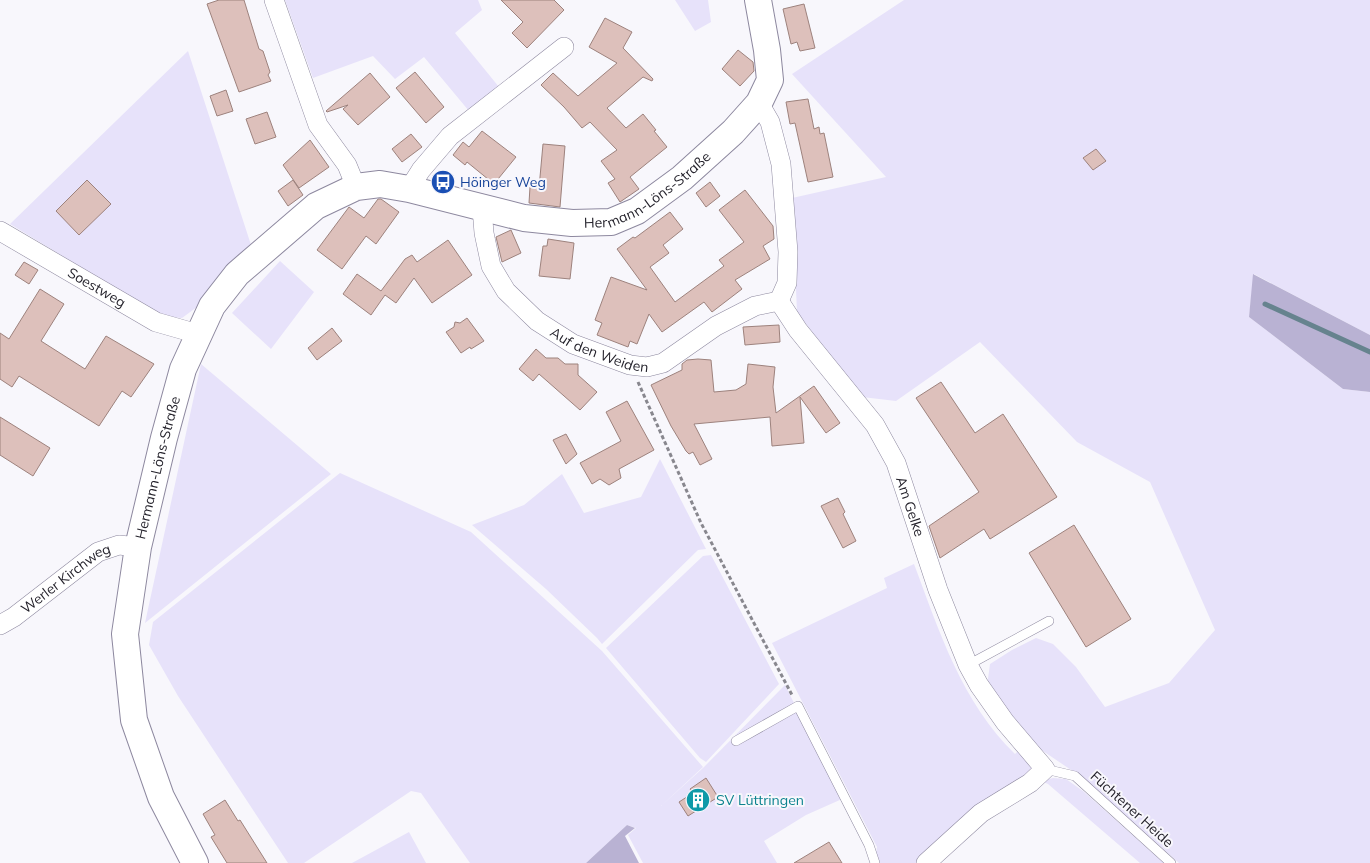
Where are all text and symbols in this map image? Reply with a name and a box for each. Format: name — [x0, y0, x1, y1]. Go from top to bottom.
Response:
street label: Hermann-Löns-Straße — [584, 148, 714, 232]
bus stop icon: Höinger Weg — [430, 169, 456, 195]
place label: Höinger Weg — [460, 173, 546, 191]
street label: Soestweg — [64, 263, 129, 311]
street label: Auf den Weiden — [547, 323, 650, 376]
street label: Hermann-Löns-Straße — [131, 394, 184, 541]
street label: Am Gelke — [892, 474, 929, 539]
street label: Werler Kirchweg — [17, 540, 113, 617]
street label: Füchtener Heide — [1087, 767, 1177, 851]
building icon: SV Lüttringen — [685, 787, 711, 813]
place label: SV Lüttringen — [716, 791, 804, 809]

